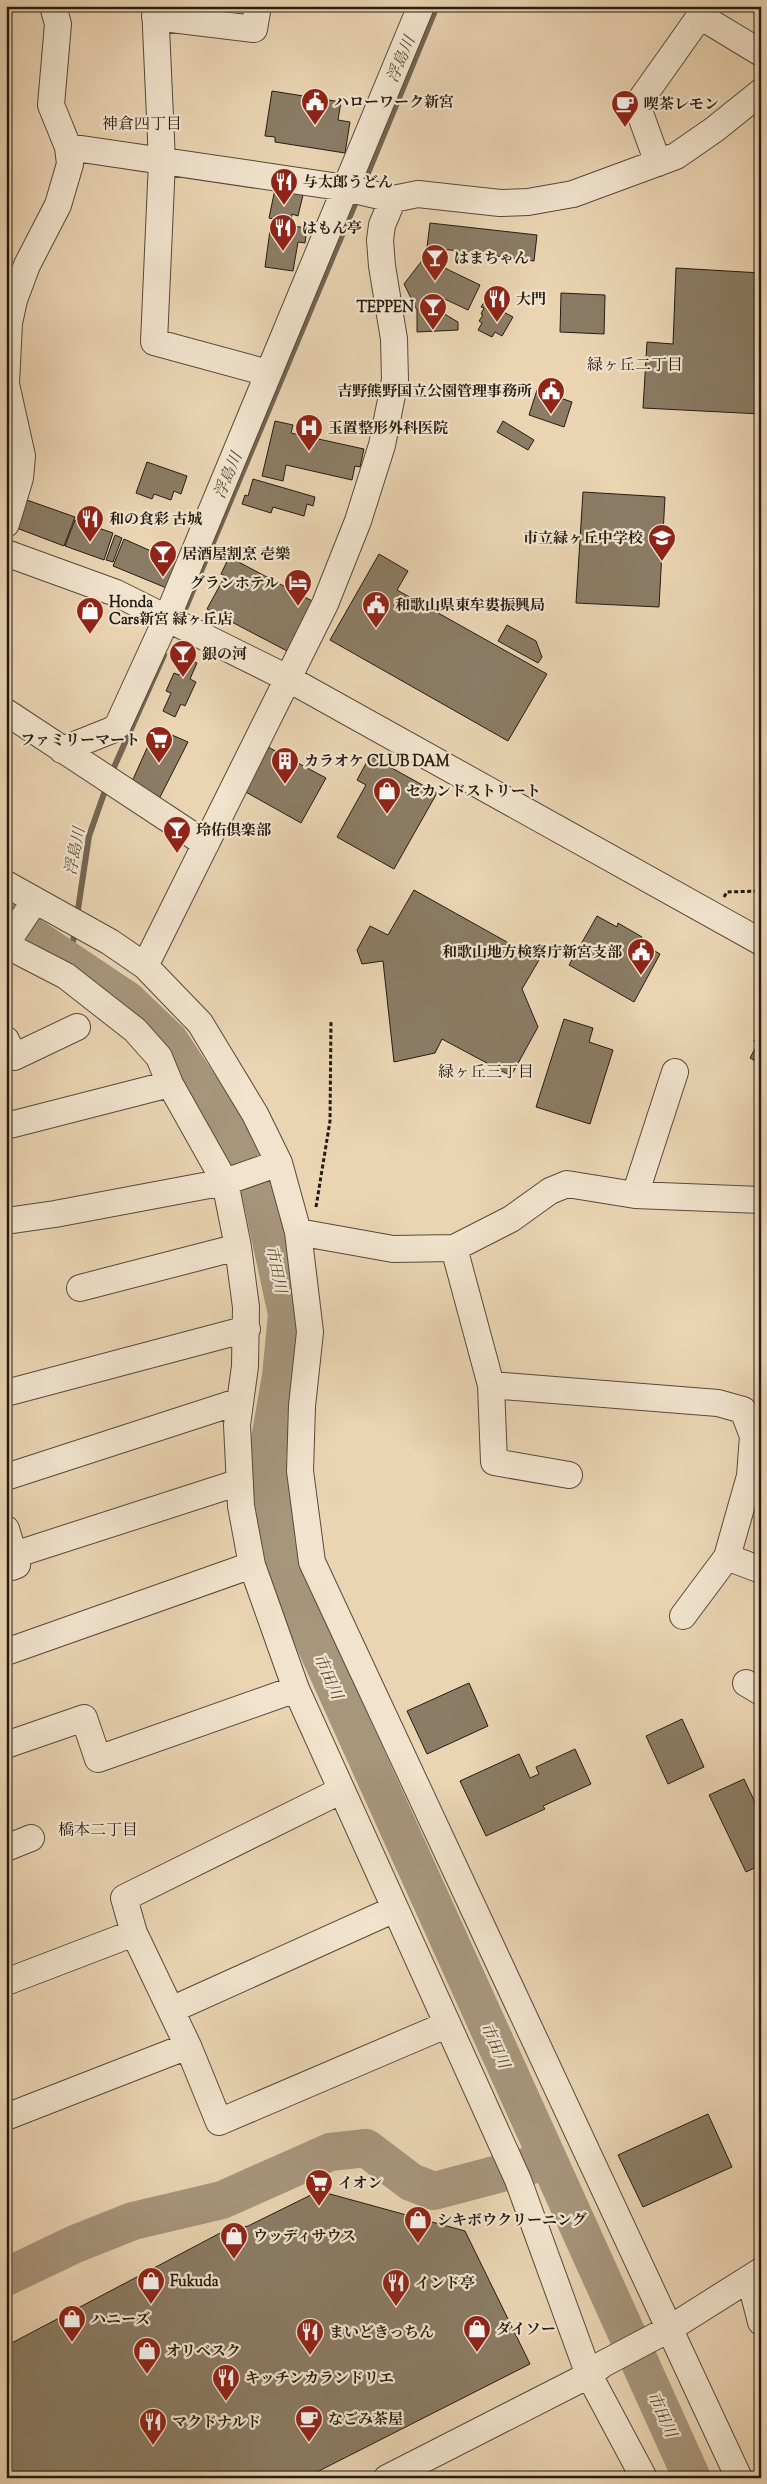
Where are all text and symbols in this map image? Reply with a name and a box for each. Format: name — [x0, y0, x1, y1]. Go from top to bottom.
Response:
water label: 浮島川 — [382, 32, 423, 87]
public building icon: ハローワーク新宮 — [300, 87, 330, 126]
cafe icon: 喫茶レモン — [610, 89, 640, 128]
place label: ハローワーク新宮 — [334, 93, 454, 114]
place label: 喫茶レモン — [644, 95, 719, 116]
district label: 神倉四丁目 — [102, 114, 182, 137]
restaurant icon: 与太郎うどん — [269, 167, 299, 206]
place label: 与太郎うどん — [303, 173, 393, 194]
restaurant icon: はもん亭 — [268, 213, 298, 252]
place label: はもん亭 — [302, 219, 362, 240]
bar icon: はまちゃん — [420, 243, 450, 282]
place label: はまちゃん — [454, 249, 529, 270]
restaurant icon: 大門 — [482, 284, 512, 323]
place label: 大門 — [516, 290, 546, 311]
bar icon: TEPPEN — [418, 292, 448, 331]
place label: TEPPEN — [356, 298, 414, 319]
district label: 緑ヶ丘二丁目 — [587, 355, 683, 378]
public building icon: 吉野熊野国立公園管理事務所 — [536, 376, 566, 415]
place label: 吉野熊野国立公園管理事務所 — [337, 382, 532, 403]
hospital icon: 玉置整形外科医院 — [294, 413, 324, 452]
place label: 玉置整形外科医院 — [328, 419, 448, 440]
water label: 浮島川 — [209, 448, 250, 503]
restaurant icon: 和の食彩 古城 — [75, 504, 105, 543]
place label: 和の食彩 古城 — [109, 510, 202, 531]
school or university icon: 市立緑ヶ丘中学校 — [647, 523, 677, 562]
place label: 市立緑ヶ丘中学校 — [523, 529, 643, 550]
bar icon: 居酒屋割烹 壱樂 — [148, 539, 178, 578]
place label: 居酒屋割烹 壱樂 — [182, 545, 290, 566]
hotel icon: グランホテル — [283, 568, 313, 607]
place label: グランホテル — [190, 574, 279, 595]
public building icon: 和歌山県東牟婁振興局 — [361, 590, 391, 629]
place label: Honda Cars新宮 緑ヶ丘店 — [109, 593, 232, 631]
shop icon: Honda Cars新宮 緑ヶ丘店 — [75, 596, 105, 635]
place label: 和歌山県東牟婁振興局 — [395, 596, 545, 617]
bar icon: 銀の河 — [168, 639, 198, 678]
place label: 銀の河 — [202, 645, 247, 666]
supermarket icon: ファミリーマート — [144, 725, 174, 764]
place label: ファミリーマート — [20, 731, 140, 752]
building icon: カラオケ CLUB DAM — [270, 746, 300, 785]
place label: カラオケ CLUB DAM — [304, 752, 450, 773]
shop icon: セカンドストリート — [372, 776, 402, 815]
place label: セカンドストリート — [406, 782, 541, 803]
bar icon: 玲佑倶楽部 — [162, 815, 192, 854]
place label: 玲佑倶楽部 — [196, 821, 272, 842]
water label: 浮島川 — [61, 824, 93, 877]
public building icon: 和歌山地方検察庁新宮支部 — [626, 937, 656, 976]
place label: 和歌山地方検察庁新宮支部 — [442, 943, 623, 964]
district label: 緑ヶ丘三丁目 — [438, 1062, 534, 1085]
water label: 市田川 — [258, 1244, 291, 1297]
water label: 市田川 — [306, 1650, 348, 1705]
district label: 橋本二丁目 — [58, 1820, 138, 1843]
water label: 市田川 — [473, 2019, 515, 2074]
supermarket icon: イオン — [304, 2168, 334, 2207]
place label: イオン — [338, 2174, 383, 2195]
shop icon: シキボウクリーニング — [403, 2205, 433, 2244]
place label: シキボウクリーニング — [437, 2211, 587, 2232]
shop icon: ウッディサウス — [219, 2221, 249, 2260]
place label: ウッディサウス — [253, 2227, 356, 2248]
shop icon: Fukuda — [136, 2266, 166, 2305]
restaurant icon: インド亭 — [381, 2268, 411, 2307]
place label: Fukuda — [170, 2272, 219, 2293]
place label: インド亭 — [415, 2274, 475, 2295]
shop icon: ハニーズ — [57, 2304, 87, 2343]
place label: ハニーズ — [91, 2310, 150, 2331]
shop icon: ダイソー — [462, 2314, 492, 2353]
restaurant icon: まいどきっちん — [295, 2317, 325, 2356]
place label: ダイソー — [496, 2320, 556, 2341]
place label: まいどきっちん — [329, 2323, 434, 2344]
shop icon: オリベスク — [132, 2336, 162, 2375]
place label: オリベスク — [166, 2342, 241, 2363]
restaurant icon: キッチンカランドリエ — [211, 2363, 241, 2402]
place label: キッチンカランドリエ — [245, 2369, 394, 2390]
water label: 市田川 — [640, 2388, 682, 2443]
cafe icon: なごみ茶屋 — [294, 2404, 324, 2443]
restaurant icon: マクドナルド — [138, 2407, 168, 2446]
place label: なごみ茶屋 — [328, 2410, 403, 2431]
place label: マクドナルド — [172, 2413, 261, 2434]

